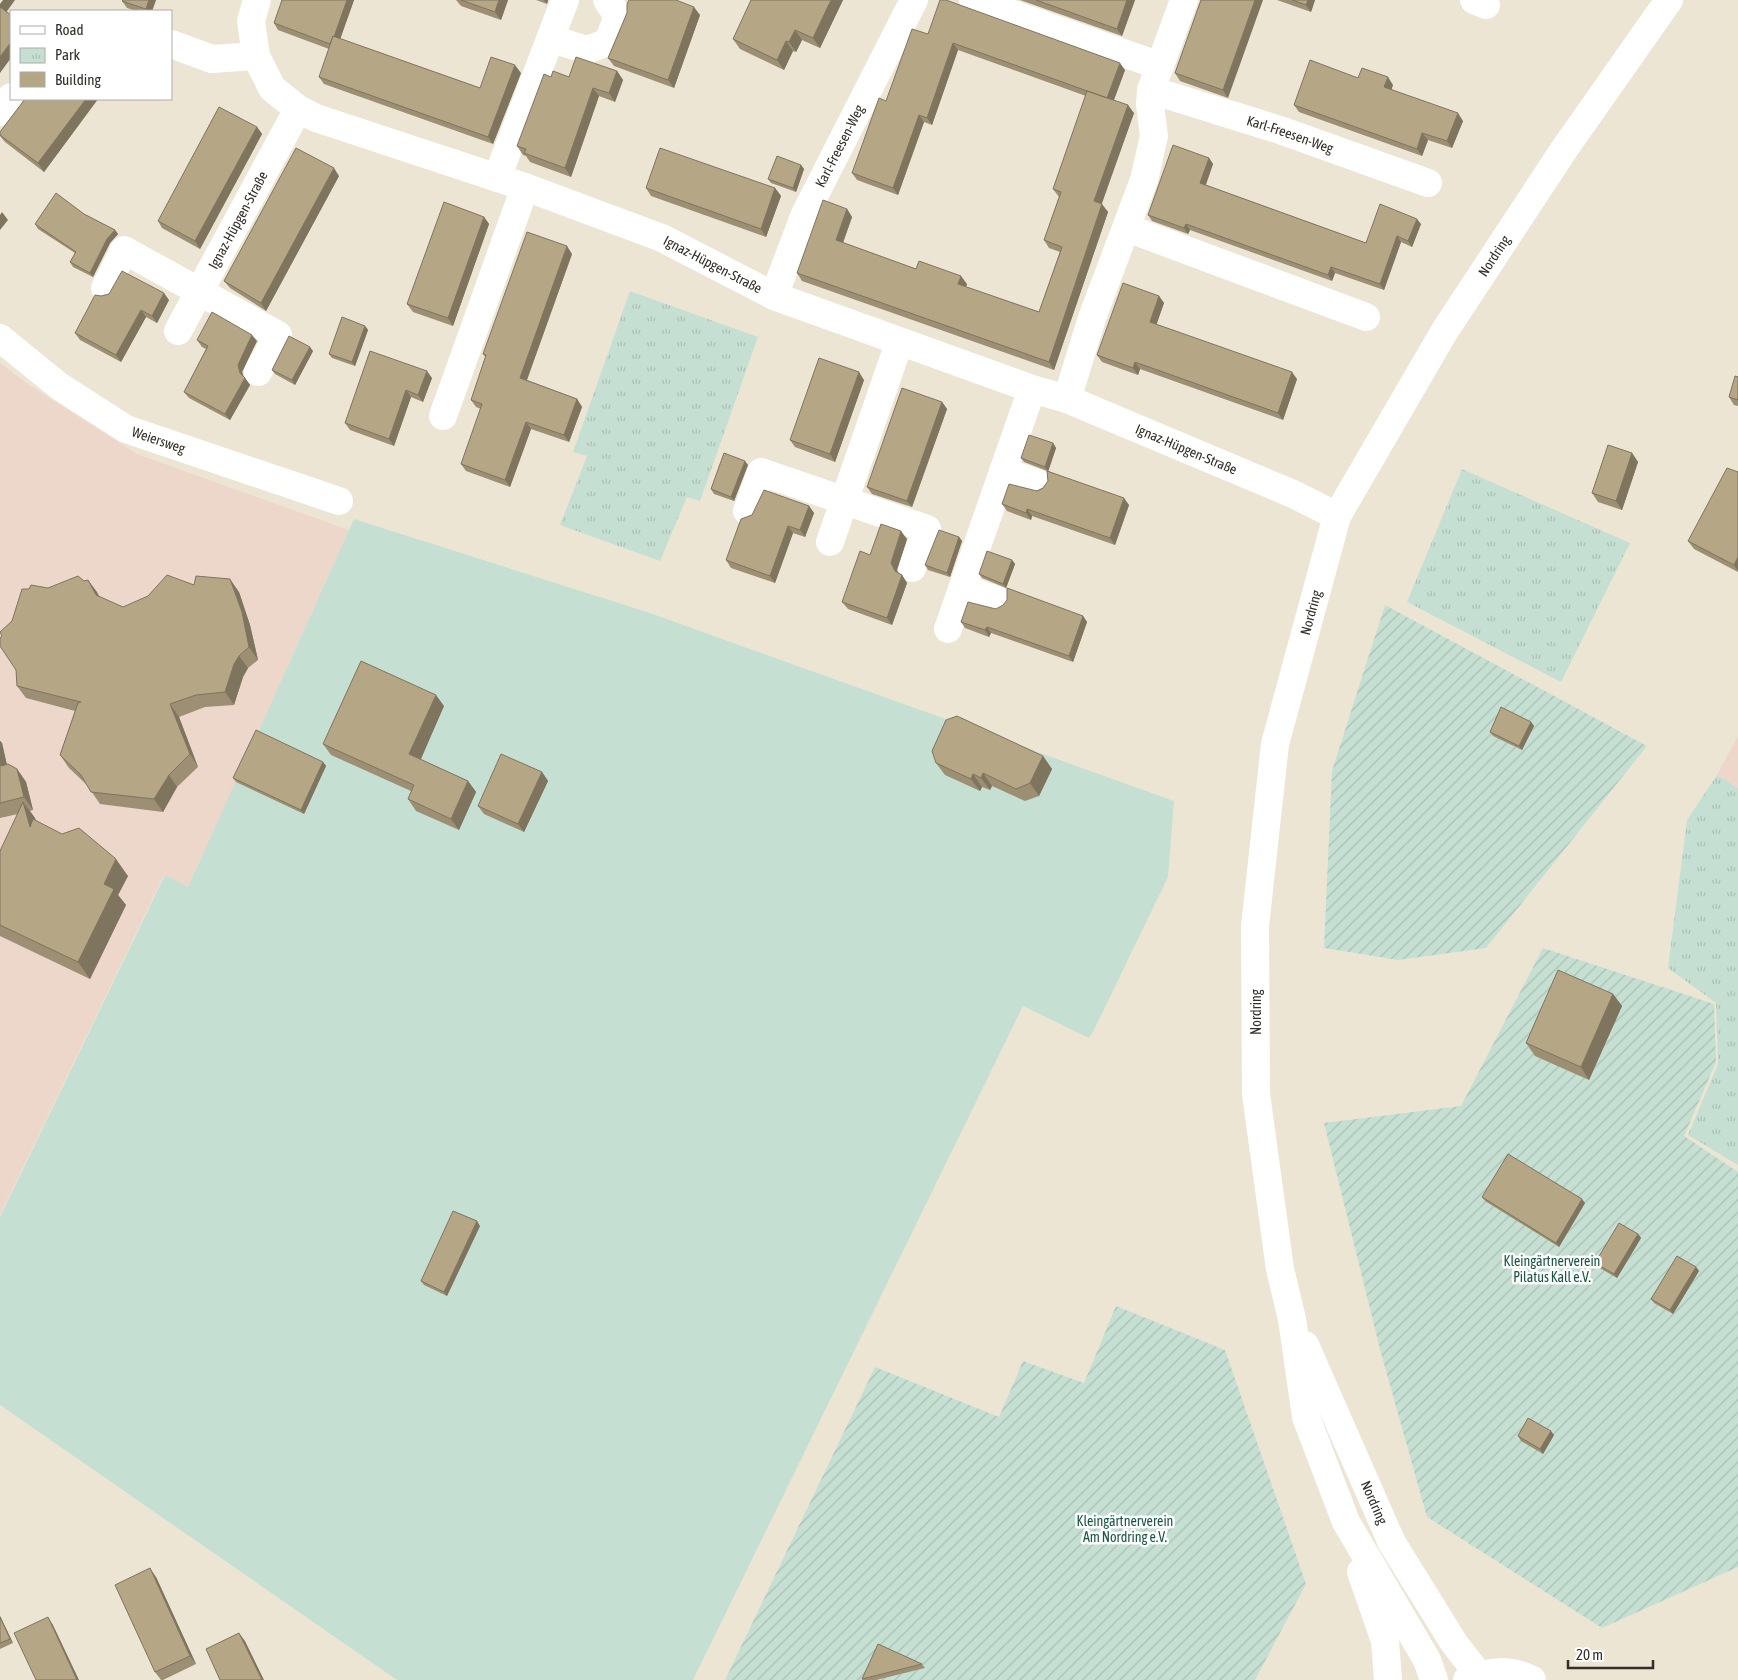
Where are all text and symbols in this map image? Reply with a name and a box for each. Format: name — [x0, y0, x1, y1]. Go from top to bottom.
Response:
legend — [10, 10, 172, 100]
text: Road — [55, 21, 84, 38]
text: Park — [55, 46, 80, 63]
text: Building — [55, 71, 101, 88]
street label: Karl-Freesen-Weg — [812, 102, 867, 190]
street label: Karl-Freesen-Weg — [1245, 112, 1336, 156]
street label: Ignaz-Hüpgen-Straße — [205, 169, 271, 272]
street label: Ignaz-Hüpgen-Straße — [661, 232, 765, 296]
street label: Nordring — [1475, 232, 1513, 279]
street label: Ignaz-Hüpgen-Straße — [1133, 421, 1240, 478]
street label: Weiersweg — [130, 424, 187, 456]
street label: Nordring — [1297, 588, 1324, 637]
street label: Nordring — [1248, 989, 1264, 1035]
park label: Kleingärtnerverein Pilatus Kall e.V. — [1504, 1253, 1600, 1285]
street label: Nordring — [1358, 1478, 1391, 1527]
park label: Kleingärtnerverein Am Nordring e.V. — [1077, 1513, 1173, 1545]
scale bar — [1568, 1638, 1653, 1670]
text: 20 m — [1576, 1646, 1603, 1663]

